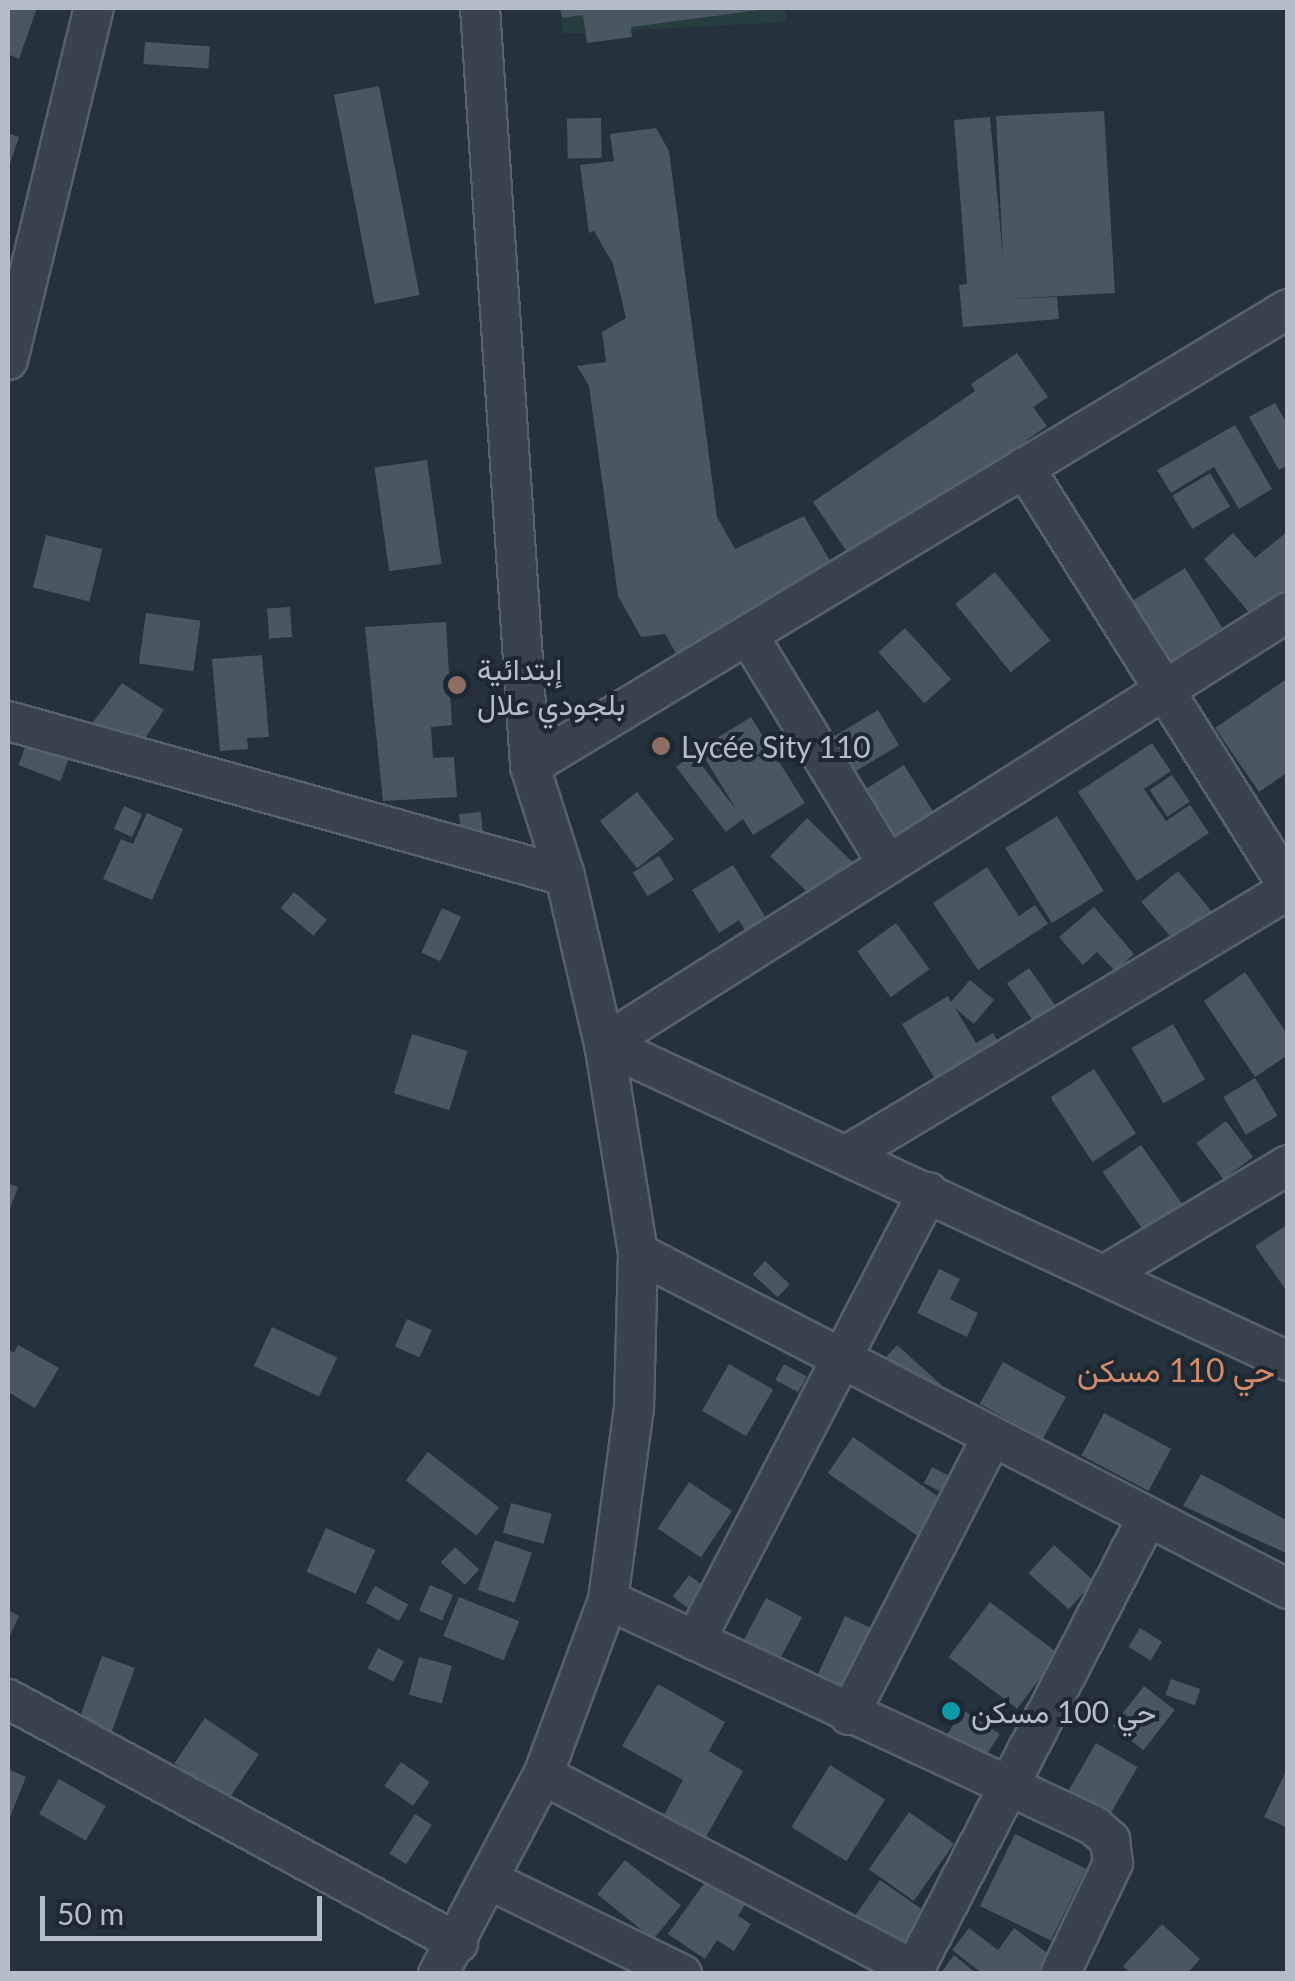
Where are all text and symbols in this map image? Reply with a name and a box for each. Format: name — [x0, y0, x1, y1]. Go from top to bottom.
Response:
place label: إبتدائية بلجودي علال — [477, 650, 625, 720]
marker: إبتدائية بلجودي علال — [446, 674, 468, 696]
place label: Lycée Sity 110 — [681, 728, 871, 764]
marker: Lycée Sity 110 — [650, 735, 672, 757]
district label: حي 110 مسكن — [1077, 1351, 1275, 1389]
place label: حي 100 مسكن — [971, 1693, 1156, 1729]
marker: حي 100 مسكن — [940, 1700, 962, 1722]
scale bar — [45, 1876, 328, 1938]
text: 50 m — [57, 1895, 124, 1931]

